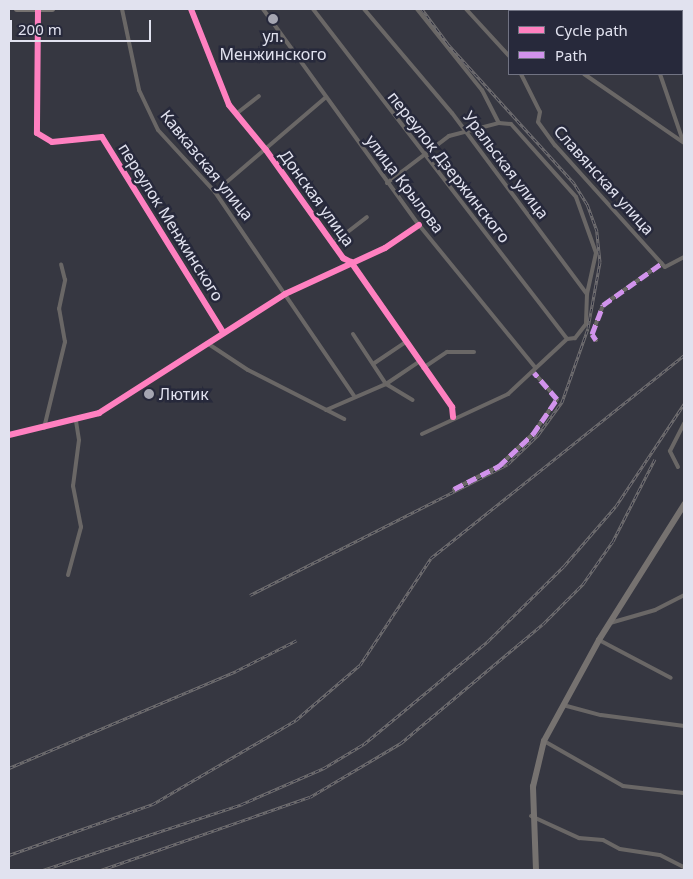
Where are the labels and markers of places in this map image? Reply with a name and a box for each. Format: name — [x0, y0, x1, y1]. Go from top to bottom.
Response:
marker: ул. Менжинского — [267, 13, 279, 25]
place label: ул. Менжинского — [220, 26, 326, 64]
place label: Лютик — [159, 384, 209, 404]
marker: Лютик — [143, 388, 155, 400]

